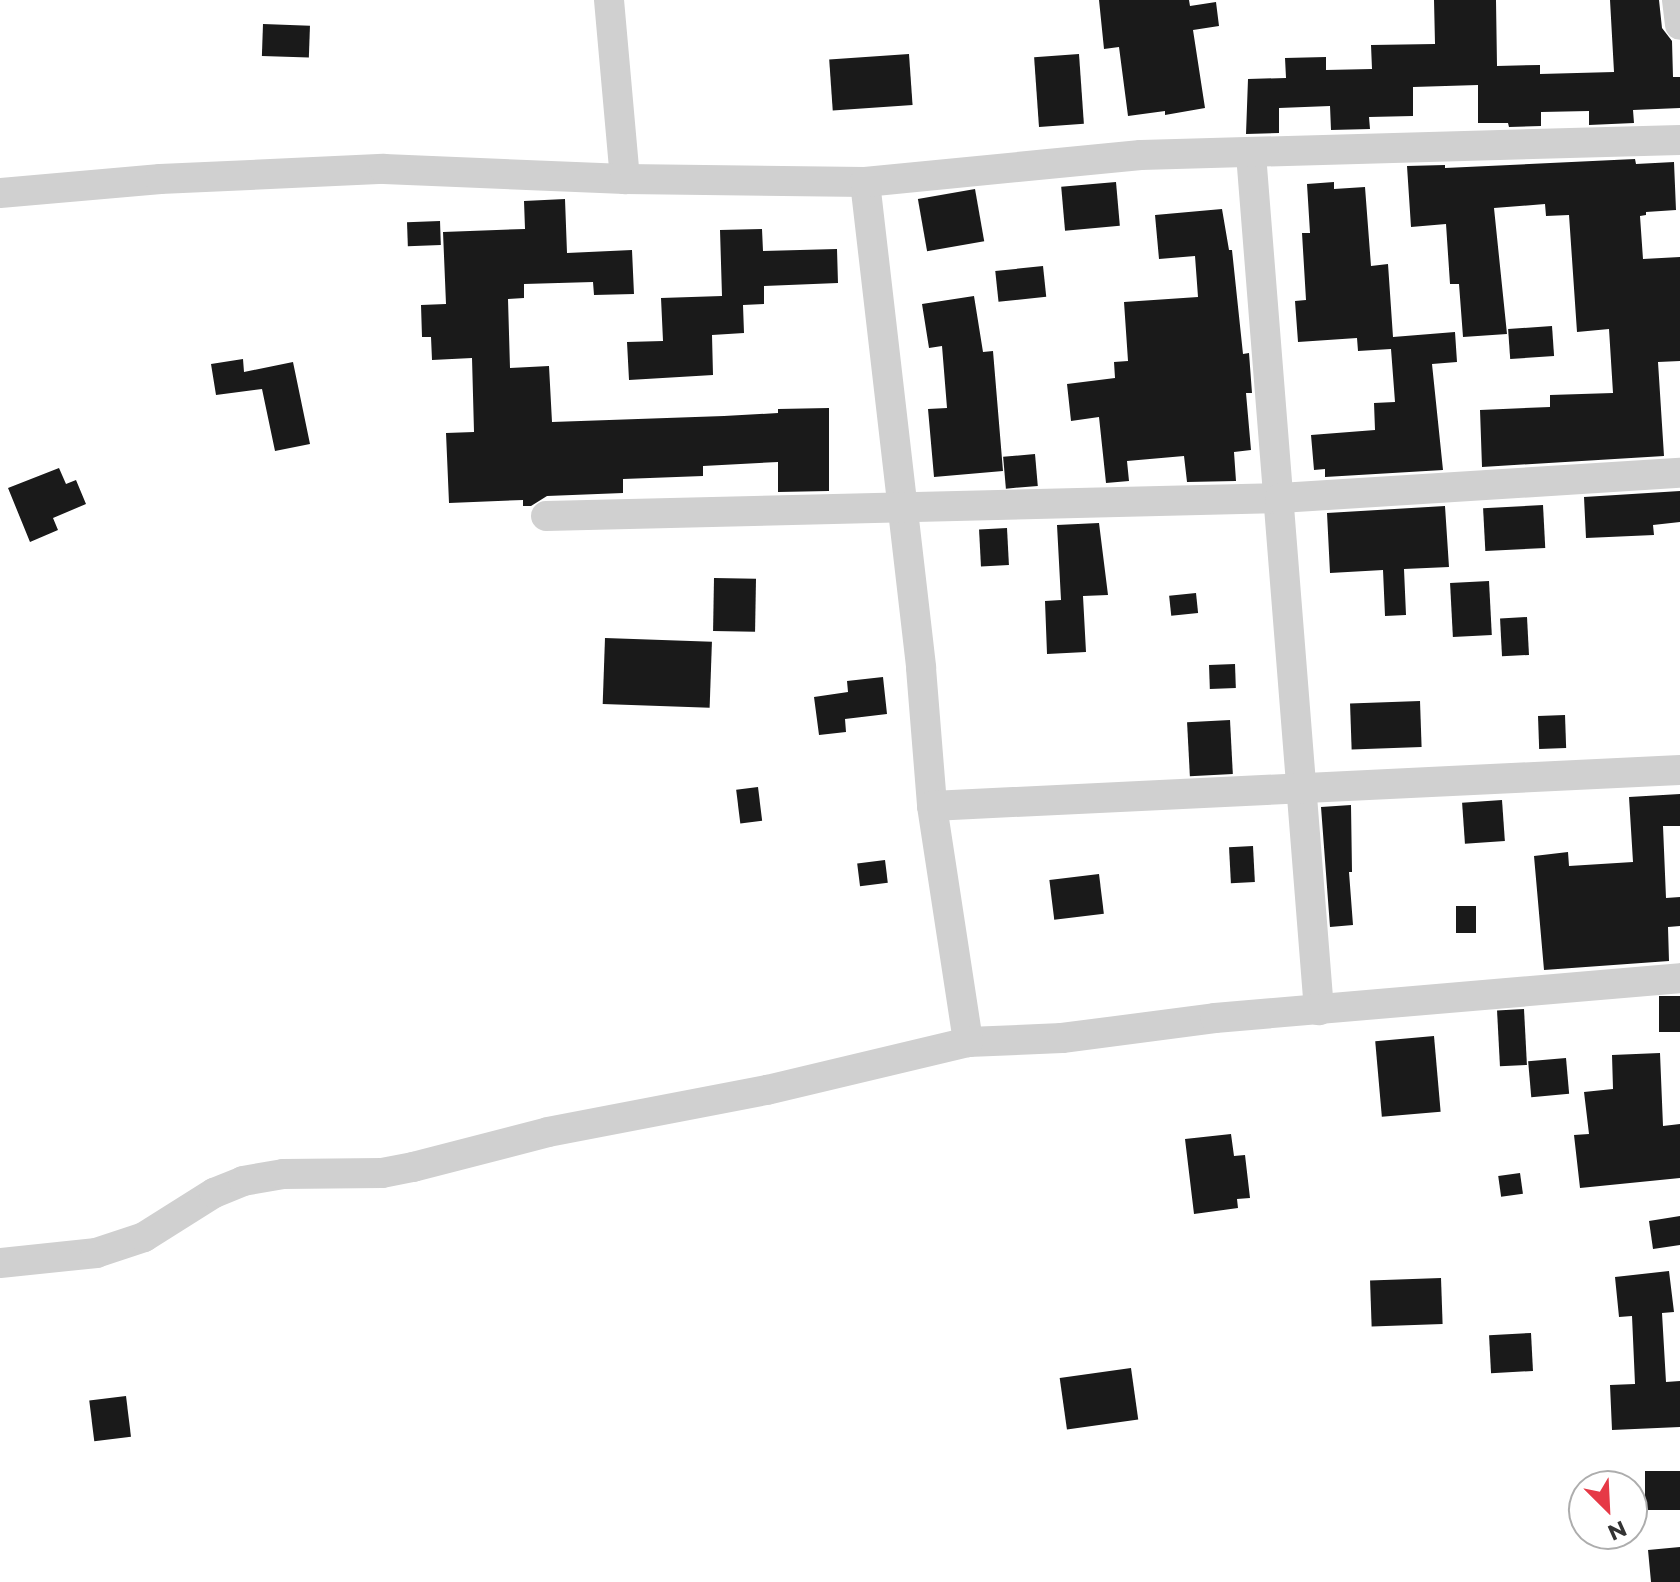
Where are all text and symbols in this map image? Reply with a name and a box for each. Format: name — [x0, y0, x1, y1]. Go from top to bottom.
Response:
north arrow — [1568, 1470, 1648, 1550]
text: N — [1604, 1515, 1631, 1547]

